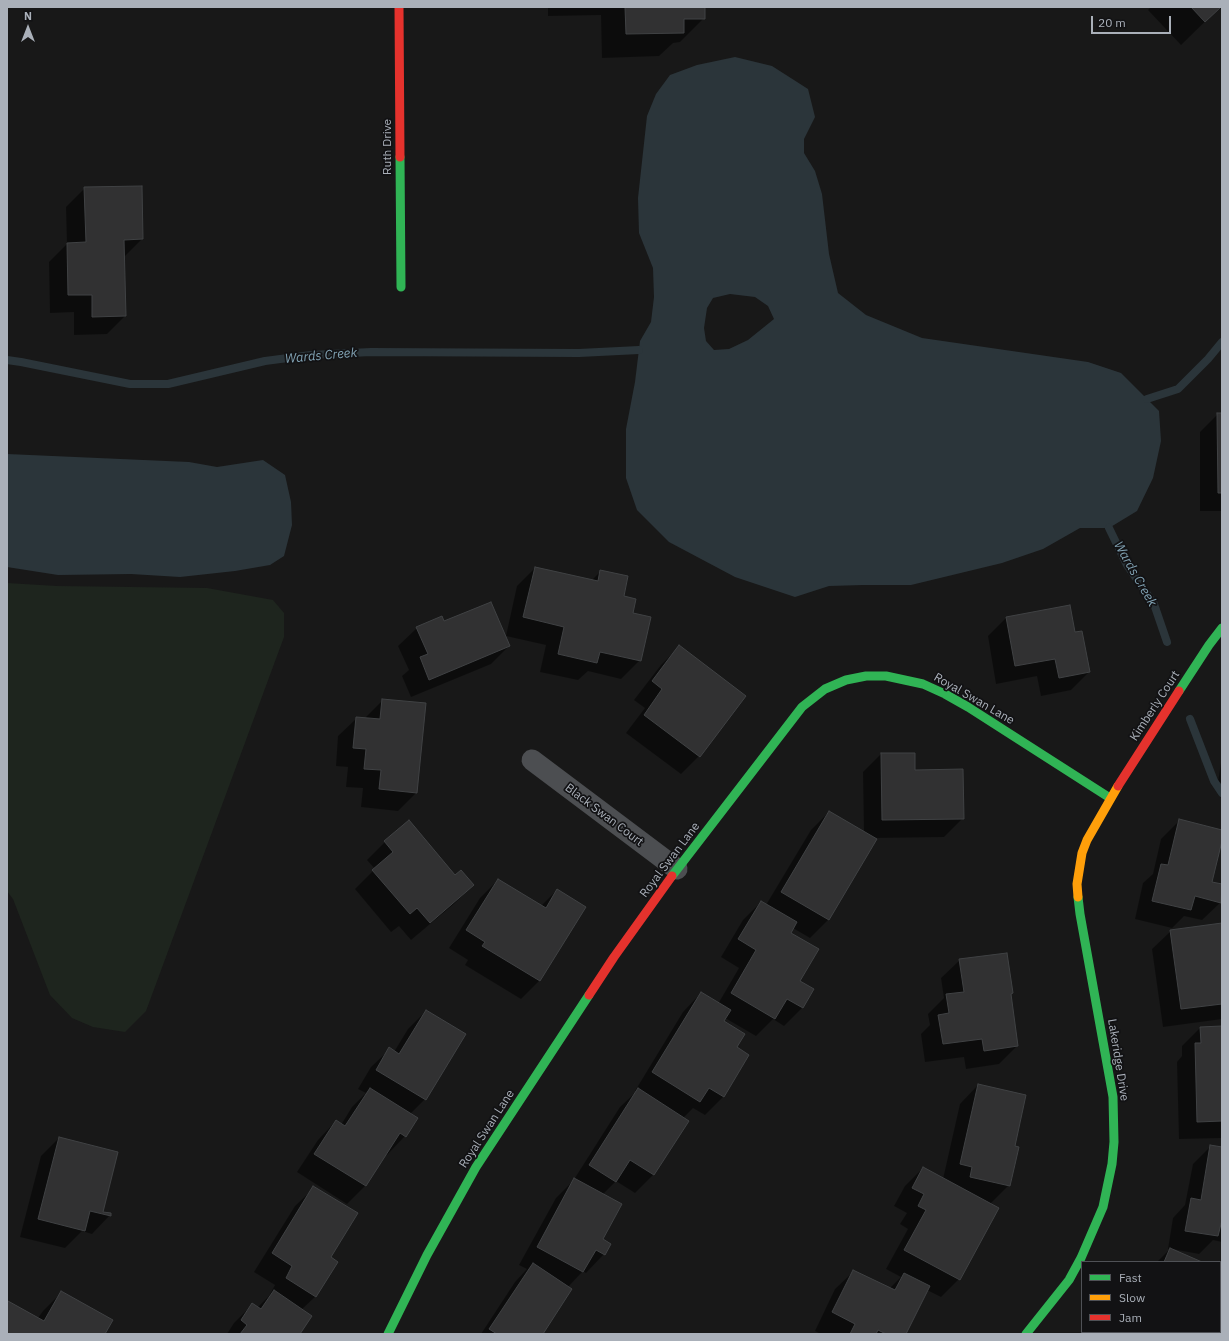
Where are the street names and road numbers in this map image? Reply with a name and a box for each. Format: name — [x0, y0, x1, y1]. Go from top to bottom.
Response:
street label: Ruth Drive — [381, 119, 395, 175]
street label: Kimberly Court — [1127, 668, 1183, 744]
street label: Royal Swan Lane — [931, 670, 1017, 728]
street label: Black Swan Court — [562, 781, 646, 849]
street label: Royal Swan Lane — [637, 820, 703, 900]
street label: Lakeridge Drive — [1104, 1018, 1132, 1102]
street label: Royal Swan Lane — [456, 1087, 518, 1171]

